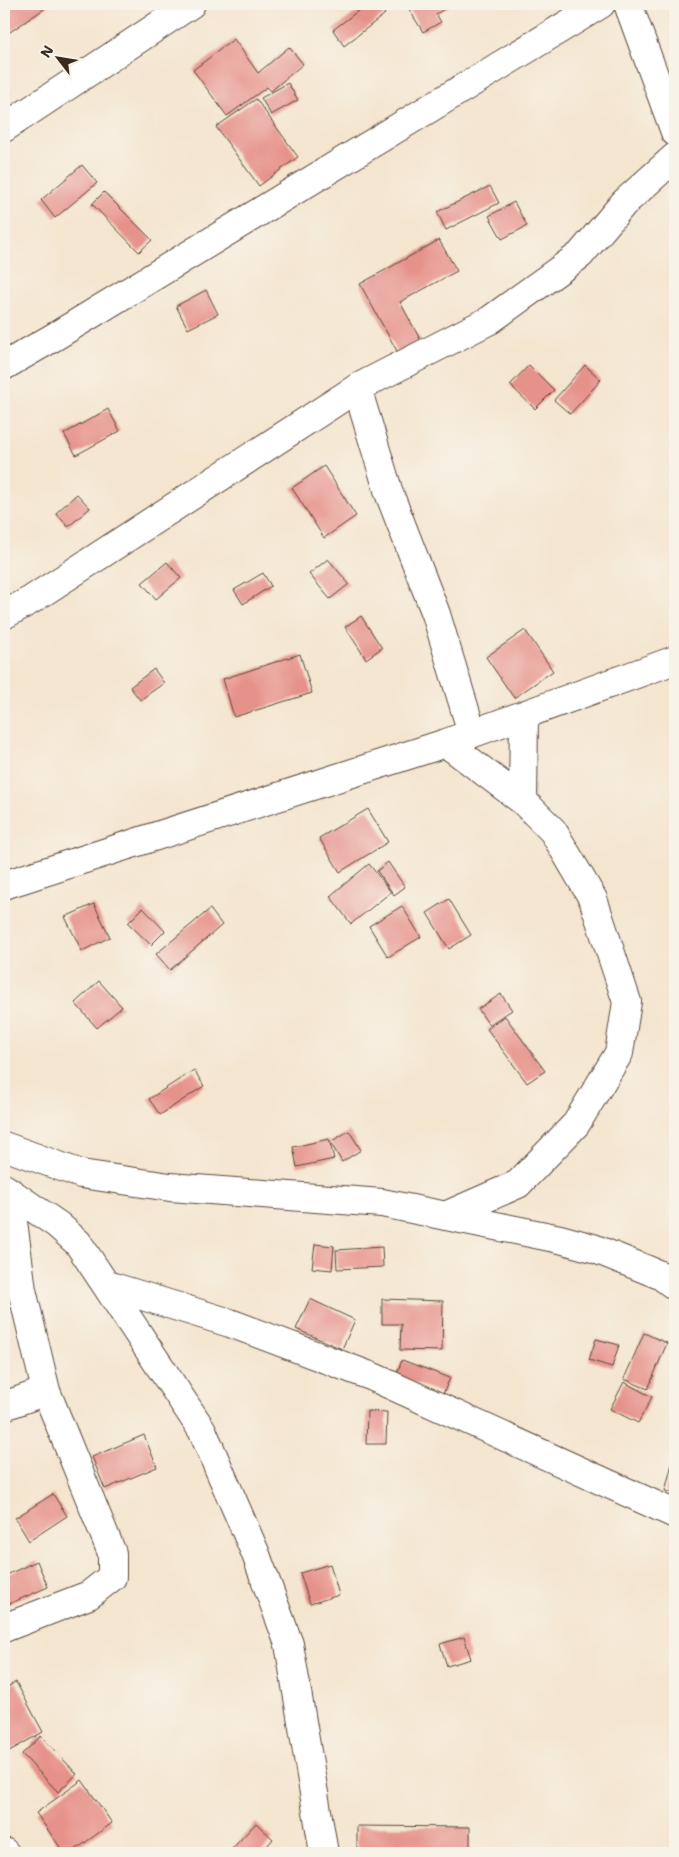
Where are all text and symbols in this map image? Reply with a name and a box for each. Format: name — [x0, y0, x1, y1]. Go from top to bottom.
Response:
north arrow — [32, 32, 82, 82]
text: N — [36, 42, 57, 61]

